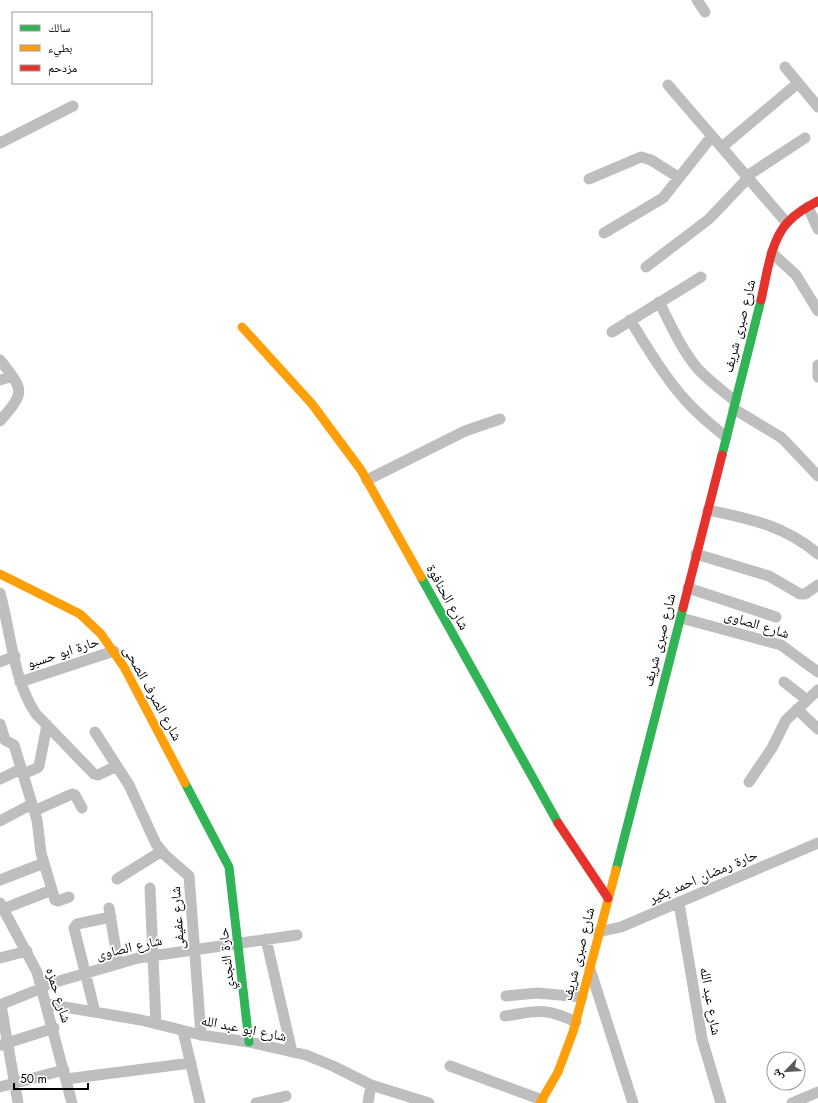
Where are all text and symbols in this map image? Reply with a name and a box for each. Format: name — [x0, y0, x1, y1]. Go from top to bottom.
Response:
legend — [12, 12, 152, 84]
text: سالك — [48, 19, 70, 37]
text: بطيء — [48, 39, 72, 58]
text: مزدحم — [48, 59, 77, 77]
street label: شارع صبرى شريف — [718, 277, 760, 375]
street label: شارع الحنافوة — [422, 561, 474, 633]
street label: شارع صبرى شريف — [638, 591, 680, 689]
street label: شارع الصاوى — [722, 605, 792, 643]
street label: حارة ابو حسبو — [24, 631, 102, 673]
street label: شارع الصرف الصحى — [119, 642, 187, 744]
street label: حارة رمضان احمد بكير — [645, 844, 760, 908]
street label: شارع عفيفى — [165, 886, 189, 950]
street label: شارع صبرى شريف — [557, 905, 599, 1003]
street label: حارة النجدي — [213, 926, 241, 991]
street label: شارع الصاوى — [94, 930, 164, 964]
street label: شارع حمزه — [41, 965, 77, 1025]
street label: شارع عبد الله — [695, 965, 727, 1037]
street label: شارع ابو عبد الله — [199, 1010, 289, 1046]
north arrow — [766, 1051, 806, 1091]
scale bar — [14, 1065, 88, 1091]
text: ش — [767, 1066, 787, 1084]
text: 50 m — [20, 1070, 47, 1088]

